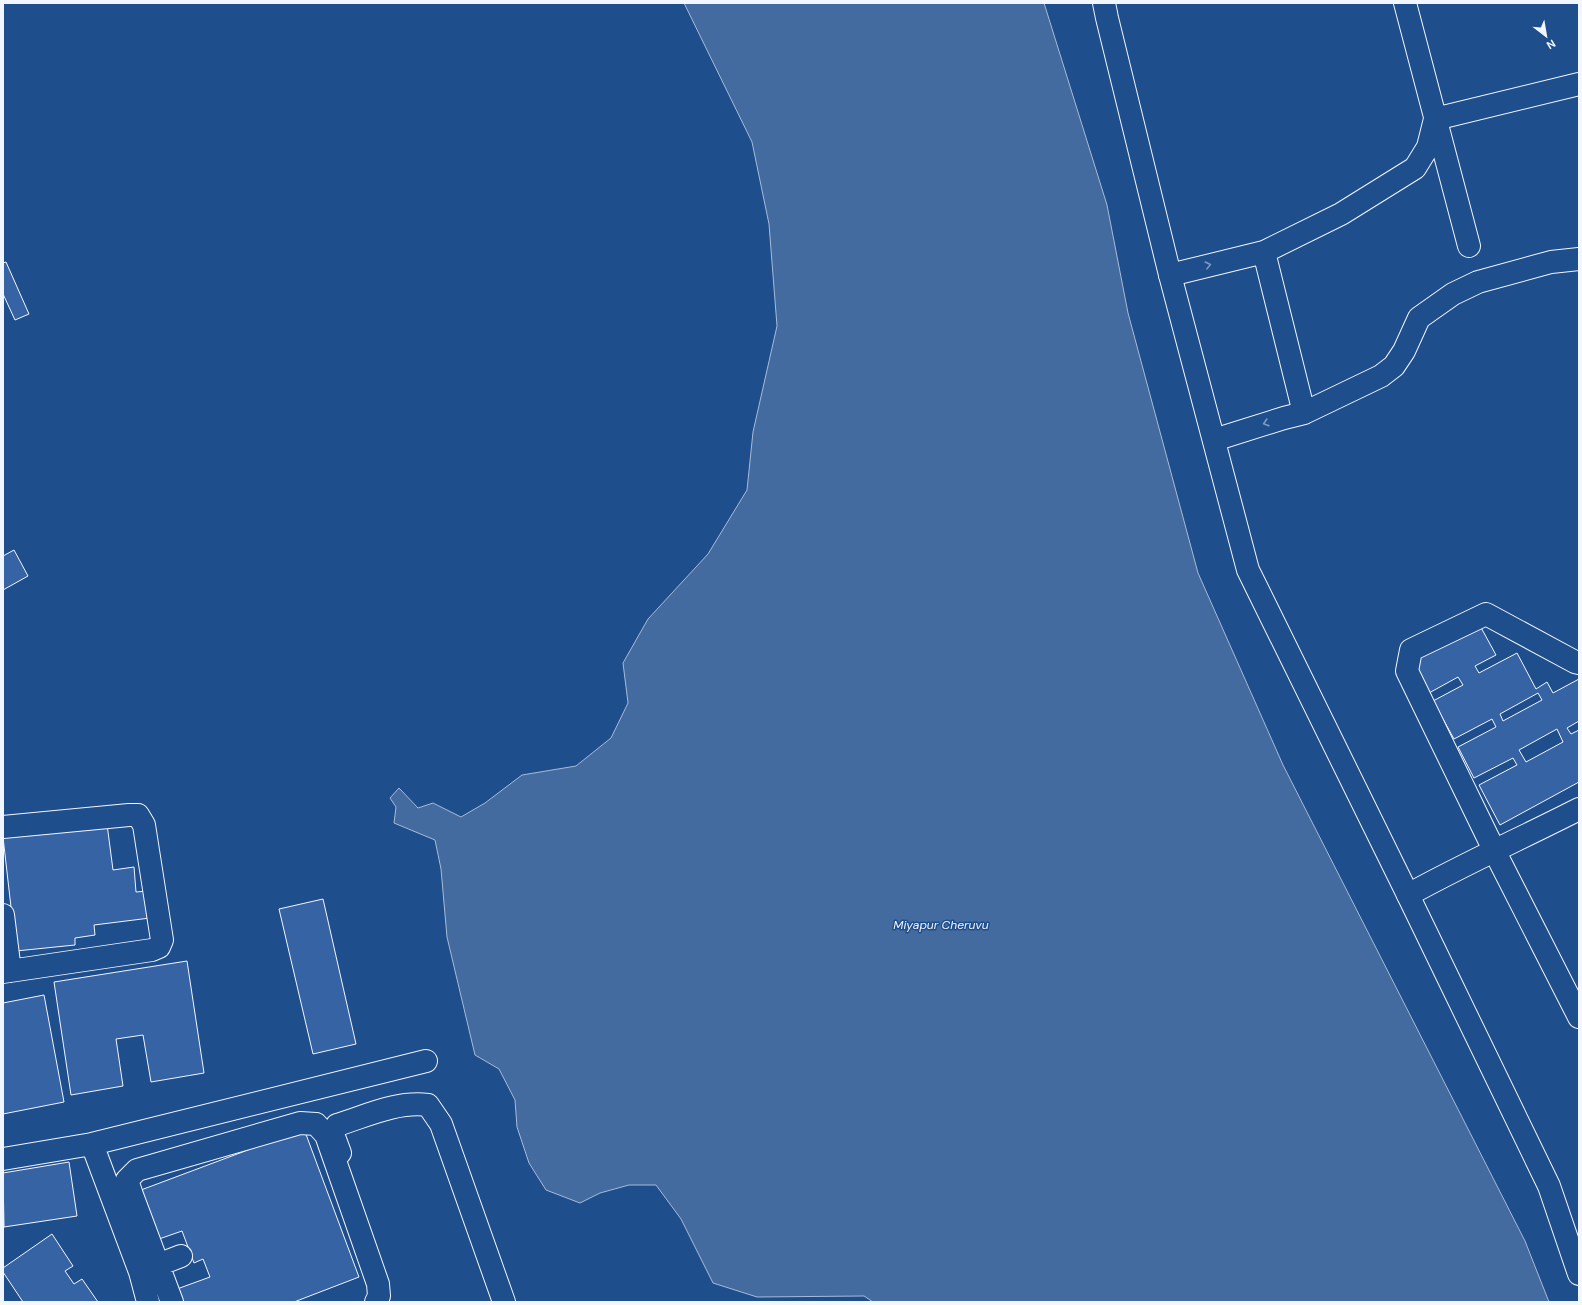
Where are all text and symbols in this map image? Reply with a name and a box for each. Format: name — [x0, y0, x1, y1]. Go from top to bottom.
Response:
north arrow — [1526, 16, 1566, 56]
text: N — [1544, 37, 1558, 53]
one-way arrow — [1205, 262, 1211, 270]
one-way arrow — [1263, 418, 1270, 427]
water label: Miyapur Cheruvu — [893, 917, 989, 933]

